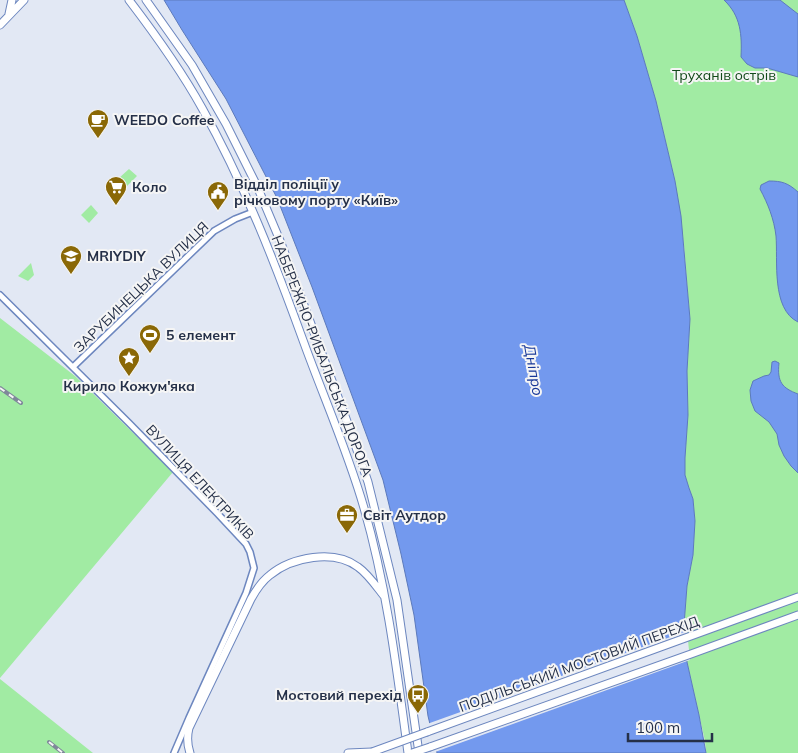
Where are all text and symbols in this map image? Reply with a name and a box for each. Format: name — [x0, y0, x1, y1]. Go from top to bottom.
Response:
park label: Труханів острів — [672, 66, 776, 84]
cafe icon: WEEDO Coffee — [86, 108, 110, 139]
place label: WEEDO Coffee — [114, 111, 215, 129]
supermarket icon: Коло — [104, 175, 128, 206]
place label: Відділ поліції у річковому порту «Київ» — [234, 175, 398, 209]
place label: Коло — [132, 178, 167, 196]
public building icon: Відділ поліції у річковому порту «Київ» — [206, 180, 230, 211]
street label: ЗАРУБИНЕЦЬКА ВУЛИЦЯ — [70, 218, 212, 356]
street label: НАБЕРЕЖНО-РИБАЛЬСЬКА ДОРОГА — [267, 233, 377, 480]
school or university icon: MRIYDIY — [59, 244, 83, 275]
place label: MRIYDIY — [87, 247, 147, 265]
sports icon: 5 елемент — [138, 323, 162, 354]
place label: 5 елемент — [166, 326, 236, 344]
water label: Дніпро — [520, 342, 548, 397]
place icon: Кирило Кожум'яка — [117, 346, 141, 377]
place label: Кирило Кожум'яка — [63, 377, 195, 395]
street label: ВУЛИЦЯ ЕЛЕКТРИКІВ — [142, 421, 258, 543]
office icon: Світ Аутдор — [335, 503, 359, 534]
place label: Світ Аутдор — [363, 506, 446, 524]
street label: ПОДІЛЬСЬКИЙ МОСТОВИЙ ПЕРЕХІД — [456, 612, 702, 716]
bus stop icon: Мостовий перехід — [406, 683, 430, 714]
place label: Мостовий перехід — [276, 686, 402, 704]
scale bar — [628, 710, 712, 742]
text: 100 m — [636, 718, 680, 737]

